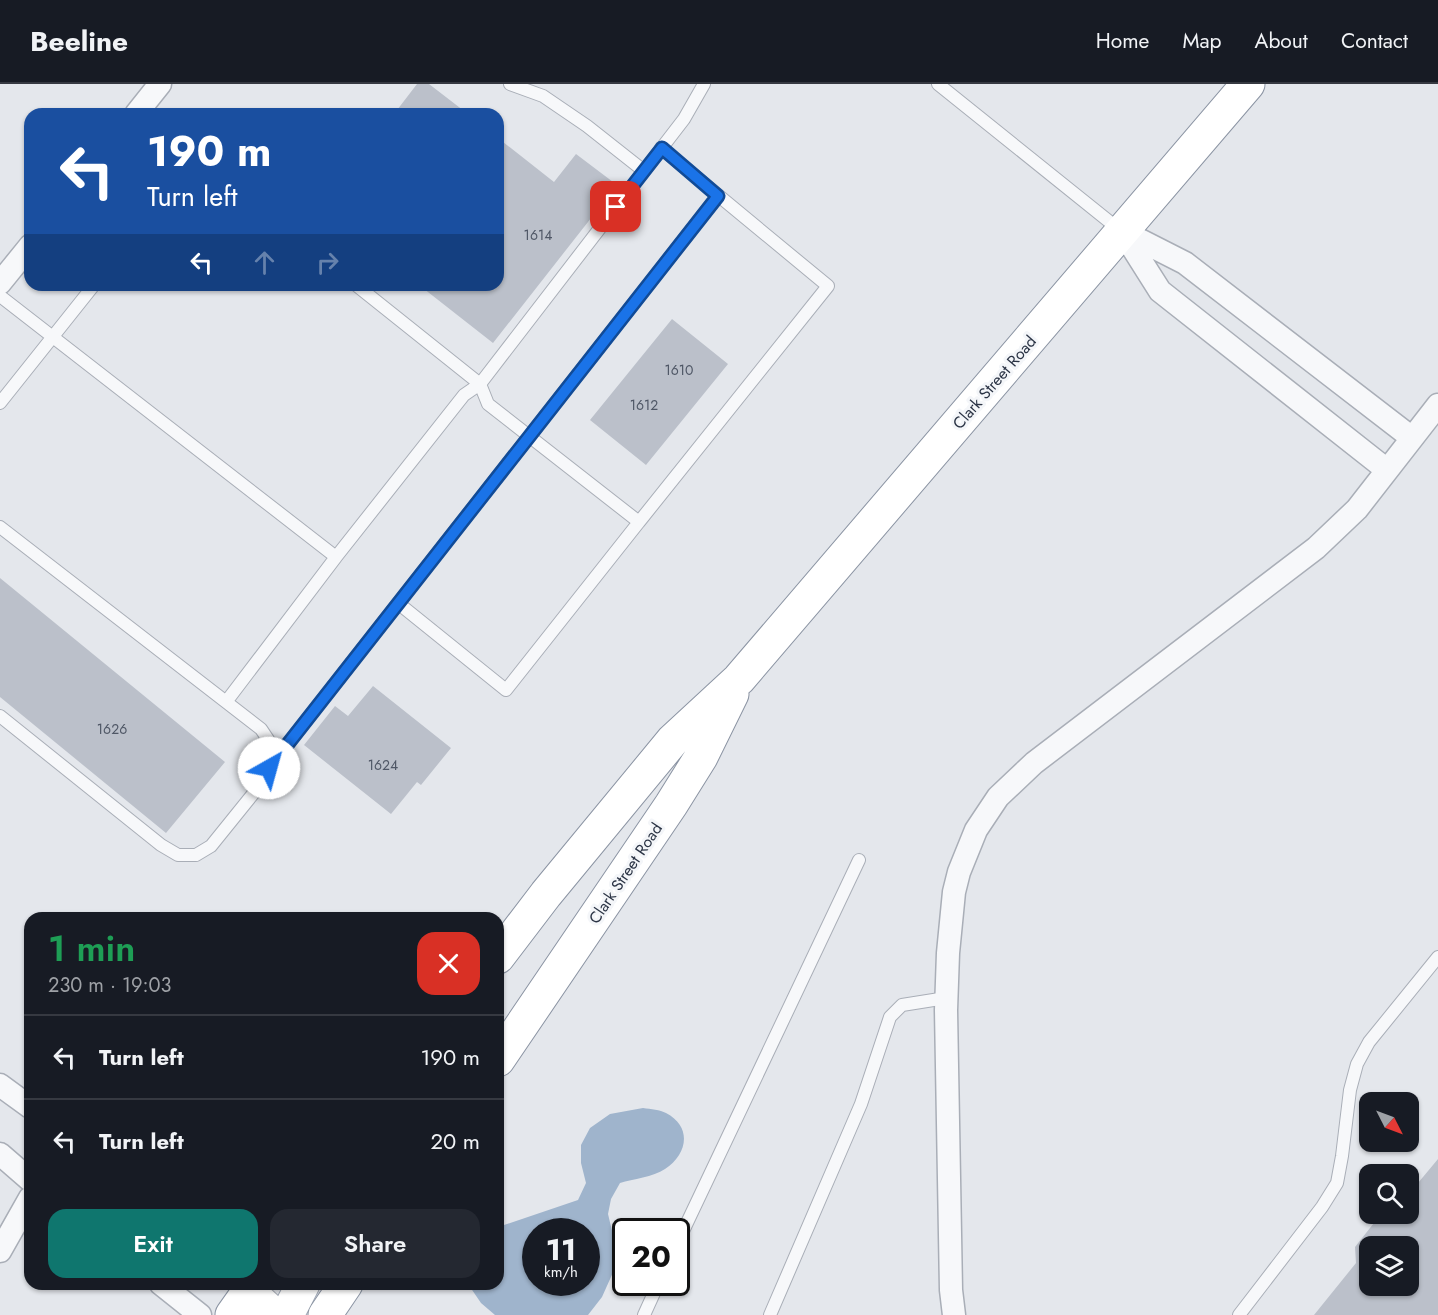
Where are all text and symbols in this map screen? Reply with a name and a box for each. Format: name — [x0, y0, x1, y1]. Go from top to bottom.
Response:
text: Beeline — [30, 21, 128, 62]
text: Home — [1096, 26, 1149, 56]
text: Map — [1182, 26, 1222, 56]
text: About — [1255, 26, 1308, 56]
text: Contact — [1341, 26, 1408, 56]
text: 190 m — [147, 121, 271, 182]
icon: left — [48, 132, 126, 210]
text: Turn left — [147, 177, 237, 216]
pin — [590, 181, 641, 232]
icon: arrive — [599, 190, 632, 223]
house number: 1614 — [524, 225, 552, 245]
icon: left — [185, 246, 218, 279]
icon: ahead — [248, 246, 281, 279]
icon: right — [311, 246, 344, 279]
street label: Clark Street Road — [947, 331, 1041, 434]
house number: 1610 — [664, 360, 694, 380]
house number: 1612 — [630, 395, 658, 415]
house number: 1626 — [97, 719, 127, 739]
position arrow — [237, 736, 301, 800]
house number: 1624 — [368, 755, 398, 775]
street label: Clark Street Road — [583, 818, 668, 928]
text: 1 min — [48, 922, 135, 974]
button: close — [417, 932, 480, 995]
text: 230 m · 19:03 — [48, 971, 171, 1000]
icon: left — [48, 1041, 81, 1074]
text: Turn left — [99, 1041, 184, 1073]
text: 190 m — [420, 1041, 480, 1073]
north arrow — [1359, 1092, 1419, 1152]
map controls — [1359, 1092, 1419, 1296]
icon: left — [48, 1125, 81, 1158]
text: Turn left — [99, 1125, 184, 1157]
text: 20 m — [431, 1125, 480, 1157]
button: search — [1359, 1164, 1419, 1224]
button: Exit — [48, 1209, 258, 1278]
button: Share — [270, 1209, 480, 1278]
speed limit sign: 20 — [612, 1218, 690, 1296]
text: 11 — [546, 1228, 576, 1271]
button: layers — [1359, 1236, 1419, 1296]
text: km/h — [544, 1261, 578, 1283]

